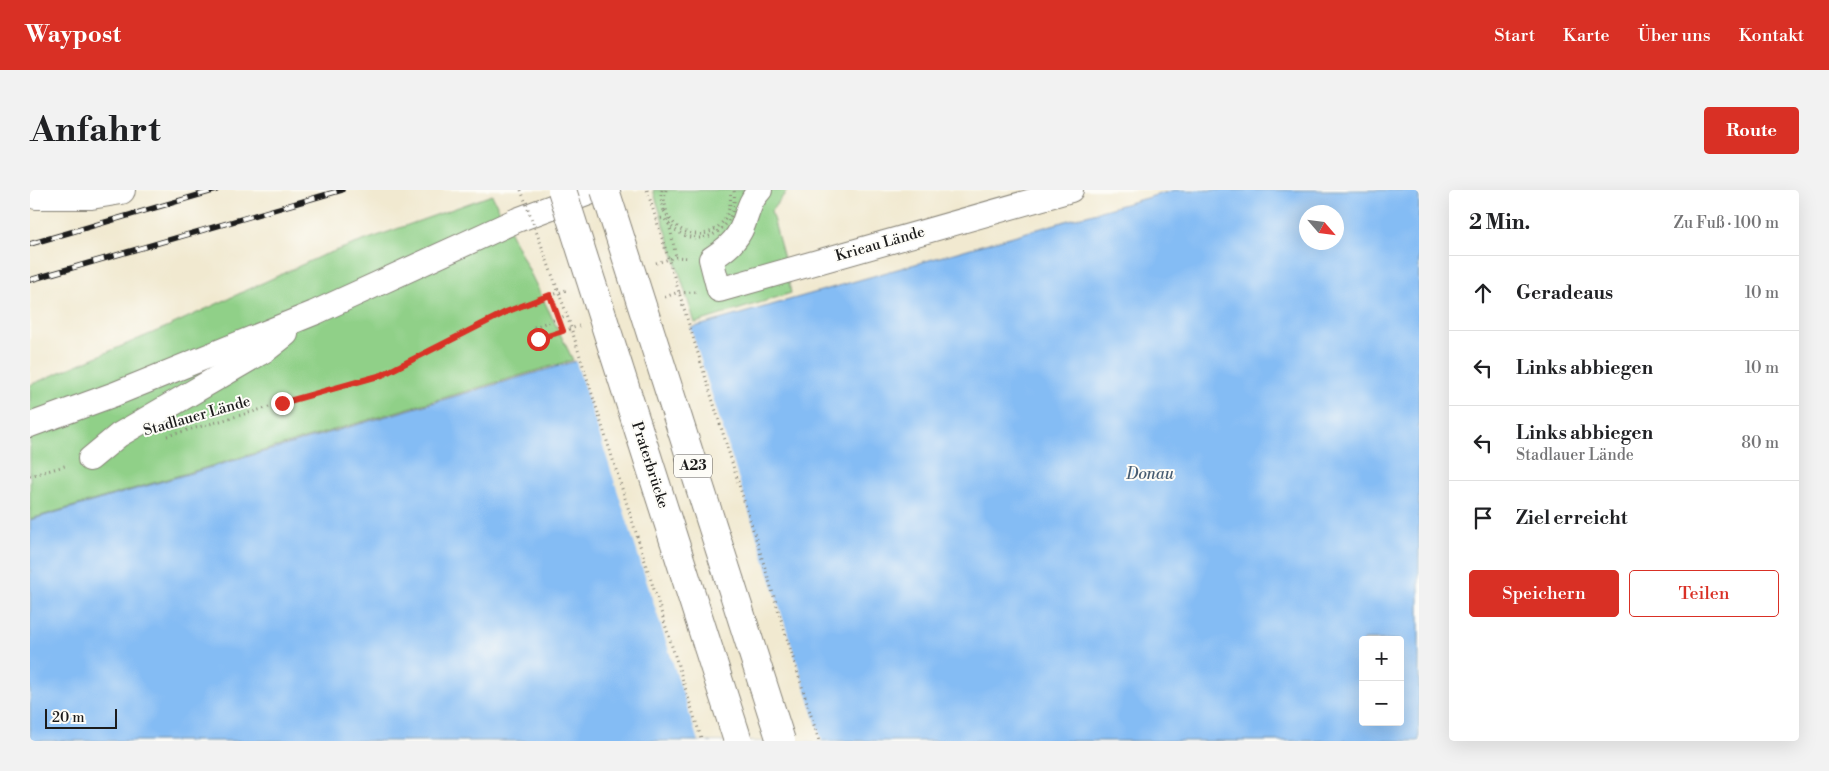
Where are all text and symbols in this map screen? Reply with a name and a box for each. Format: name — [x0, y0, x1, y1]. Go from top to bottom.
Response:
text: Waypost — [25, 20, 121, 50]
text: Start — [1494, 24, 1535, 47]
text: Karte — [1563, 24, 1610, 47]
text: Über uns — [1638, 24, 1711, 47]
text: Kontakt — [1739, 24, 1804, 47]
button: Route — [1704, 107, 1799, 154]
text: Anfahrt — [30, 109, 161, 152]
north arrow — [1299, 205, 1344, 250]
text: 2 Min. — [1469, 210, 1530, 236]
text: Zu Fuß · 100 m — [1674, 213, 1779, 233]
street label: Krieau Lände — [833, 222, 927, 266]
icon: ahead — [1469, 279, 1497, 307]
text: Geradeaus — [1516, 281, 1613, 305]
text: 10 m — [1745, 283, 1779, 303]
route start — [527, 328, 550, 351]
icon: left — [1469, 354, 1497, 382]
text: Links abbiegen — [1516, 356, 1653, 380]
text: 10 m — [1745, 358, 1779, 378]
street label: Stadlauer Lände — [141, 392, 253, 440]
route end — [271, 392, 294, 415]
street label: Praterbrücke — [627, 419, 673, 511]
text: Links abbiegen — [1516, 421, 1653, 445]
icon: left — [1469, 429, 1497, 457]
text: 80 m — [1741, 433, 1779, 453]
text: Stadlauer Lände — [1516, 445, 1634, 465]
road number: A23 — [674, 454, 712, 478]
water label: Donau — [1125, 464, 1175, 484]
icon: arrive — [1469, 504, 1497, 532]
text: Ziel erreicht — [1516, 506, 1627, 530]
button: Speichern — [1469, 570, 1619, 617]
button: Teilen — [1629, 570, 1779, 617]
map controls — [1359, 636, 1404, 726]
button: + — [1359, 636, 1404, 681]
button: − — [1359, 681, 1404, 726]
scale bar — [45, 706, 118, 729]
text: 20 m — [52, 709, 84, 727]

